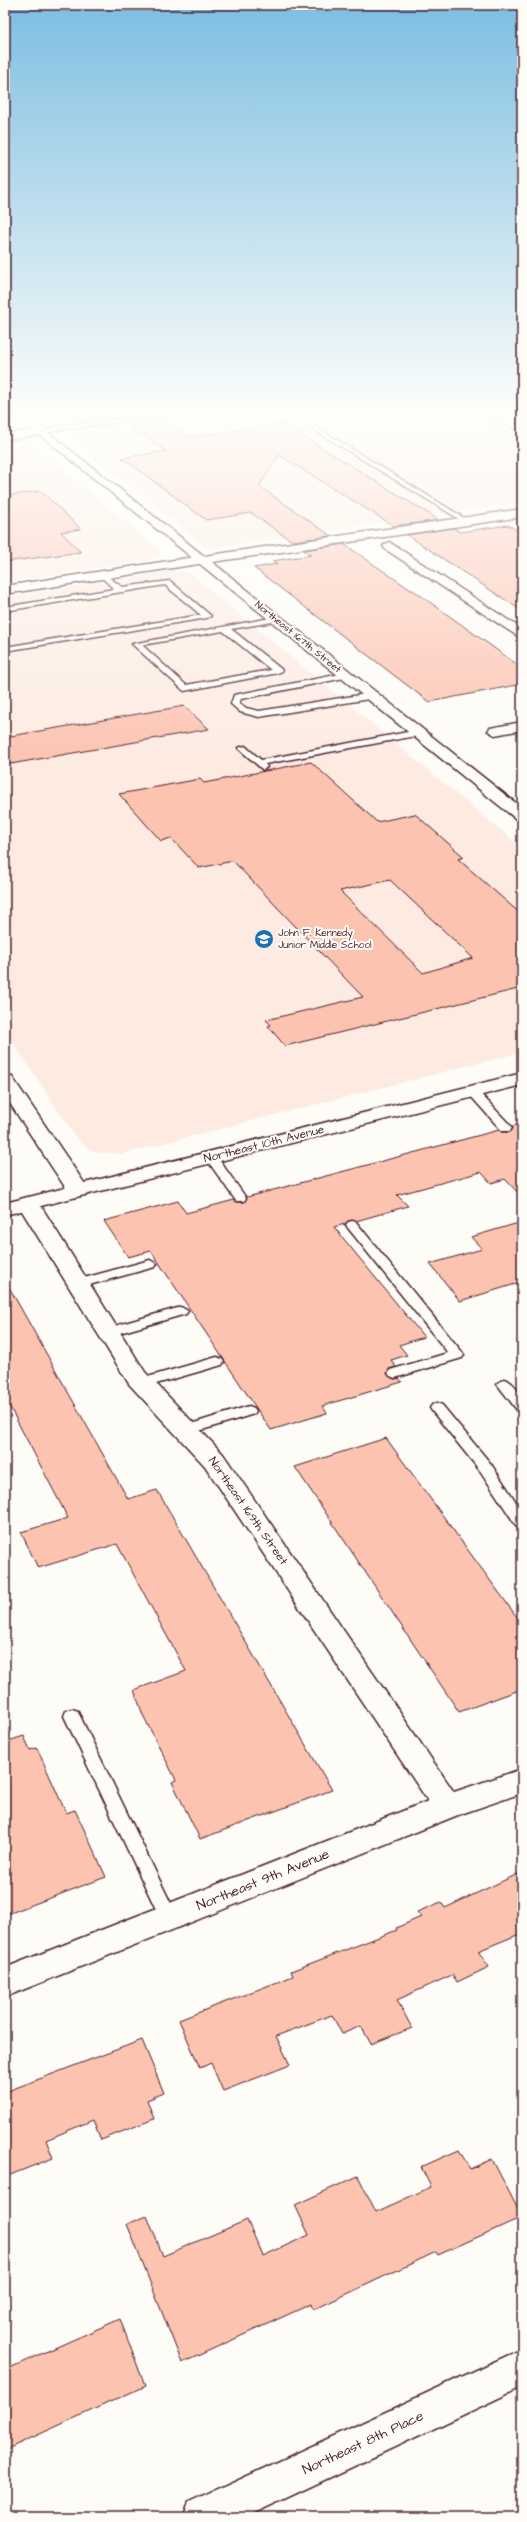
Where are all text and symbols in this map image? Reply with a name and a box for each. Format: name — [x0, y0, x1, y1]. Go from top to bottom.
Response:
street label: Northeast 167th Street — [252, 598, 344, 676]
place label: John F. Kennedy Junior Middle School — [278, 926, 372, 952]
school or university icon: John F. Kennedy Junior Middle School — [253, 928, 275, 950]
street label: Northeast 10th Avenue — [202, 1121, 327, 1167]
street label: Northeast 169th Street — [204, 1454, 292, 1569]
street label: Northeast 9th Avenue — [194, 1844, 333, 1916]
street label: Northeast 8th Place — [299, 2406, 427, 2480]

